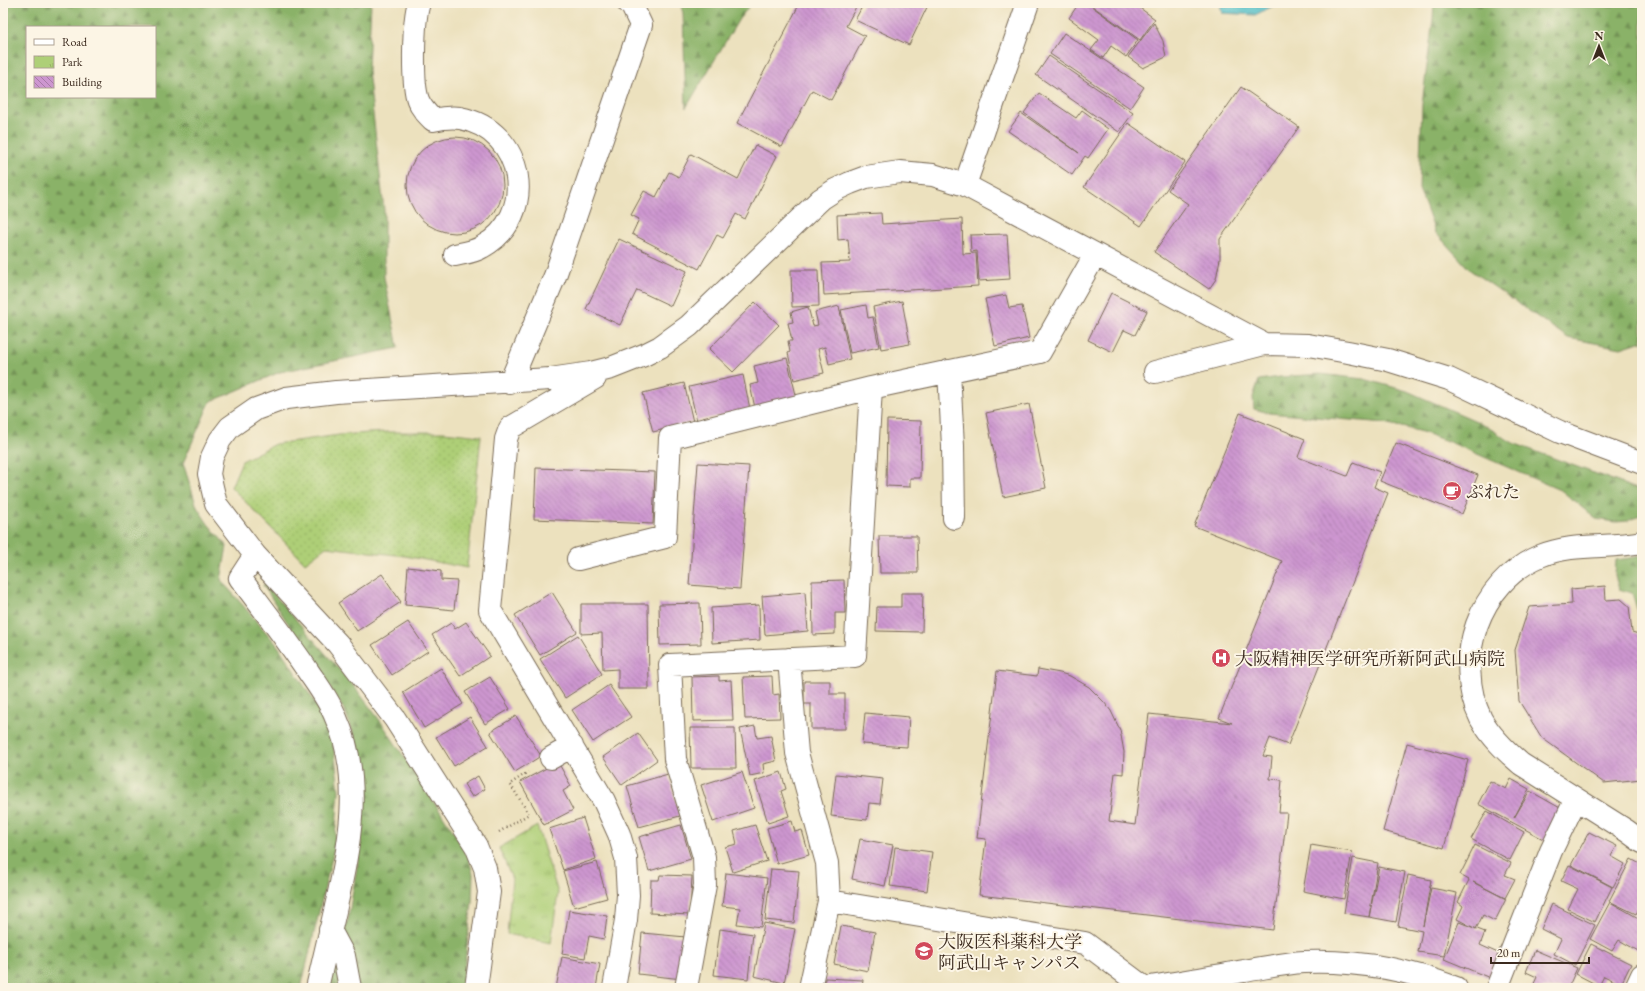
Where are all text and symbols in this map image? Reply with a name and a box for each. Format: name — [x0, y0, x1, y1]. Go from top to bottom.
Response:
legend — [26, 26, 156, 98]
north arrow — [1579, 26, 1619, 66]
text: N — [1595, 29, 1604, 43]
text: Road — [62, 34, 88, 50]
text: Park — [62, 54, 83, 70]
text: Building — [62, 74, 103, 90]
cafe icon: ぷれた — [1441, 480, 1463, 502]
place label: ぷれた — [1466, 480, 1520, 503]
hospital icon: 大阪精神医学研究所新阿武山病院 — [1210, 647, 1232, 669]
place label: 大阪精神医学研究所新阿武山病院 — [1235, 647, 1505, 670]
place label: 大阪医科薬科大学 阿武山キャンパス — [938, 930, 1082, 974]
scale bar — [1491, 939, 1589, 965]
school or university icon: 大阪医科薬科大学 阿武山キャンパス — [913, 940, 935, 962]
text: 20 m — [1497, 945, 1521, 961]

